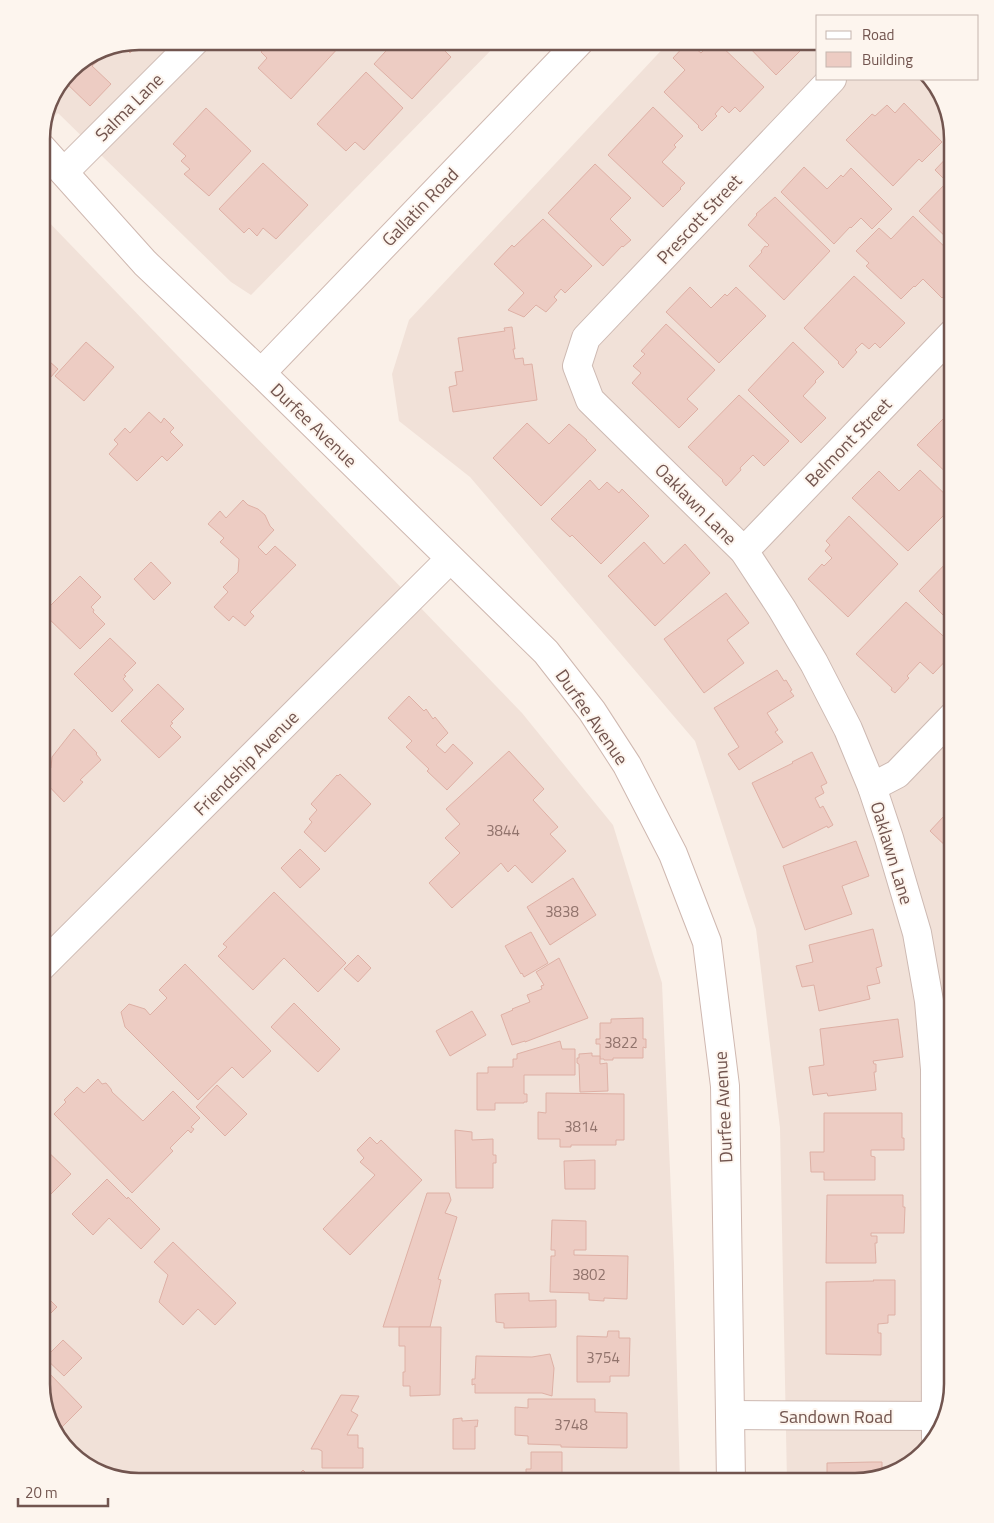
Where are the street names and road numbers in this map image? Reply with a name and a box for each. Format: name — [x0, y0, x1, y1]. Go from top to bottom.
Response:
street label: Salma Lane — [89, 67, 169, 147]
street label: Gallatin Road — [375, 162, 465, 252]
street label: Prescott Street — [650, 167, 748, 270]
street label: Durfee Avenue — [264, 377, 364, 473]
street label: Belmont Street — [798, 391, 898, 493]
street label: Oaklawn Lane — [649, 457, 743, 551]
street label: Durfee Avenue — [549, 664, 635, 770]
street label: Friendship Avenue — [187, 704, 305, 822]
street label: Oaklawn Lane — [864, 798, 920, 908]
street label: Durfee Avenue — [707, 1051, 739, 1163]
street label: Sandown Road — [779, 1403, 893, 1430]

